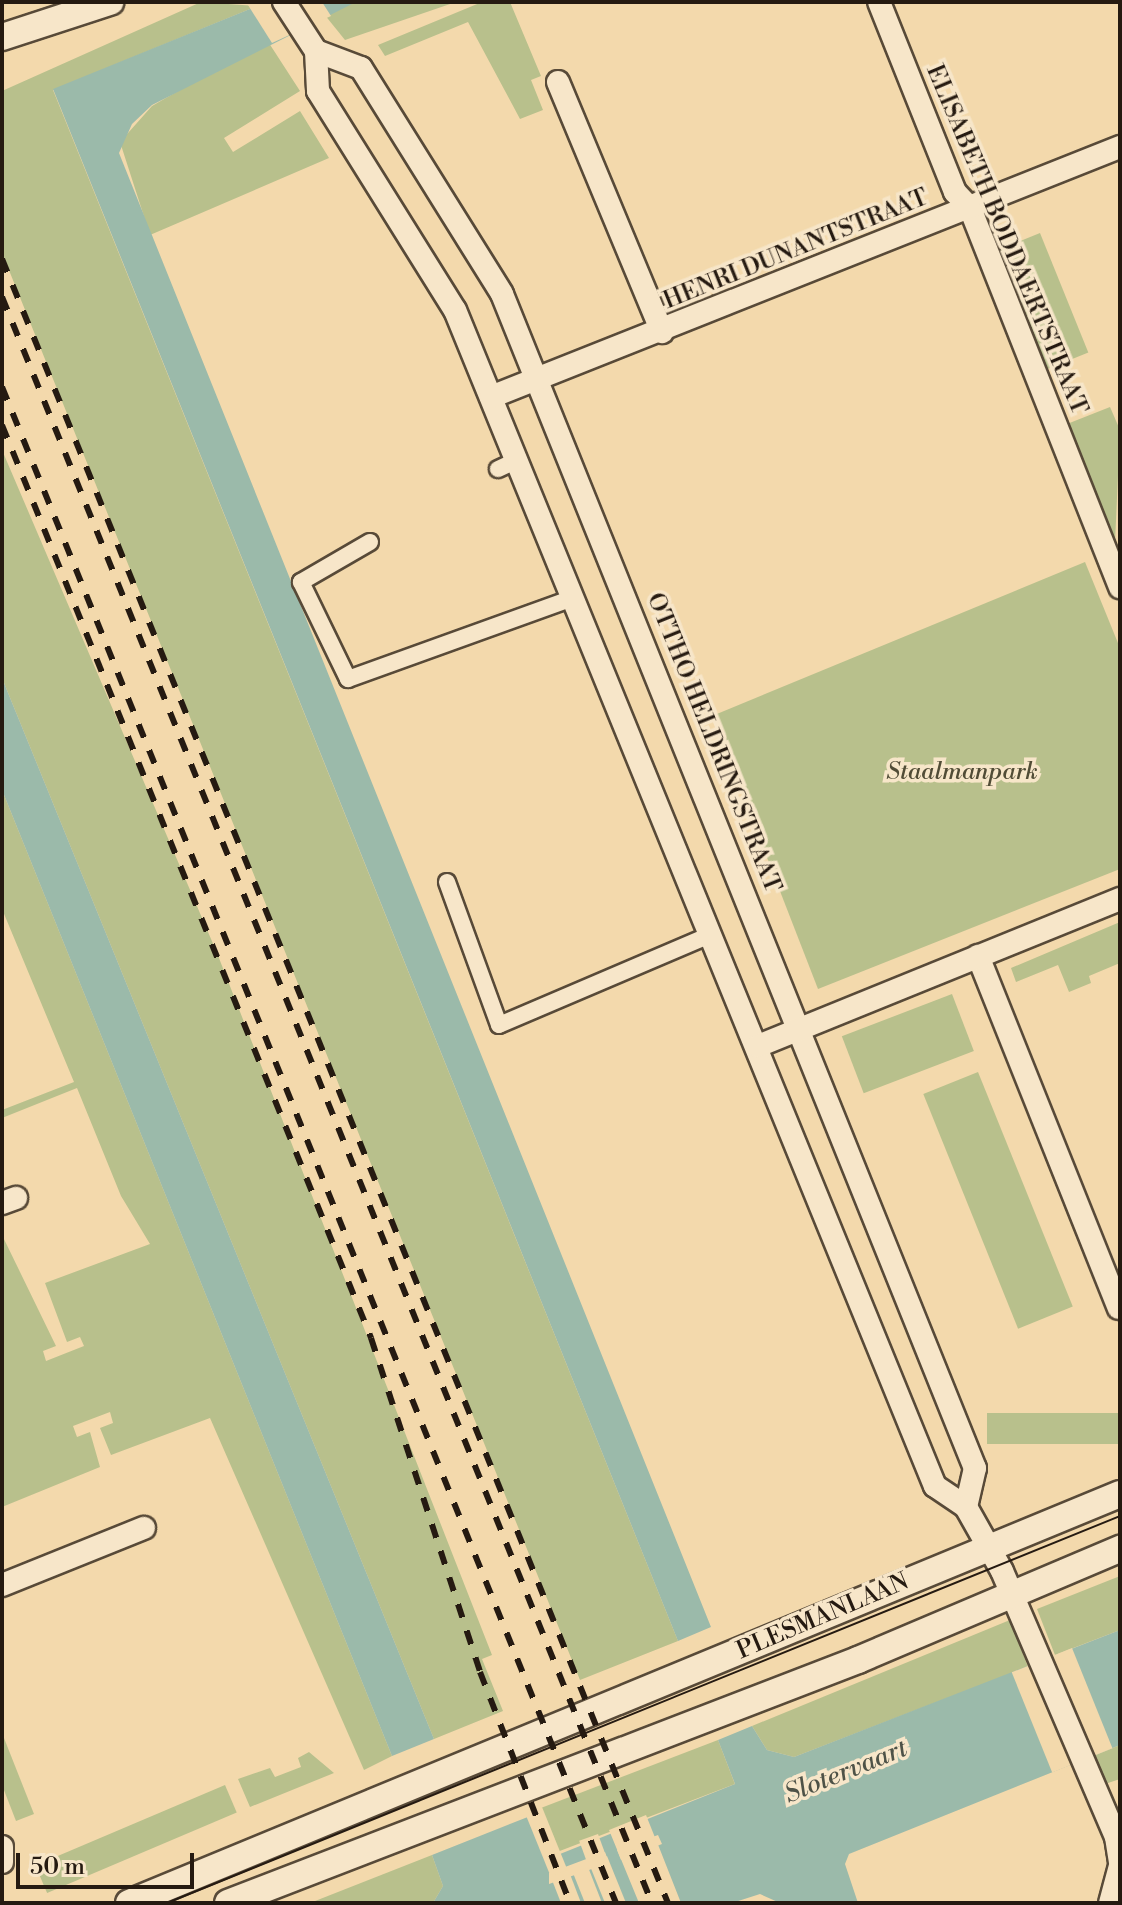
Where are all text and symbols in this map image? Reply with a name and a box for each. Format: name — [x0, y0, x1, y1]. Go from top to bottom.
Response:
street label: ELISABETH BODDAERTSTRAAT — [919, 61, 1093, 419]
street label: HENRI DUNANTSTRAAT — [659, 184, 933, 316]
street label: OTTHO HELDRINGSTRAAT — [640, 589, 786, 897]
park label: Staalmanpark — [886, 759, 1038, 787]
street label: PLESMANLAAN — [733, 1568, 913, 1666]
water label: Slotervaart — [780, 1733, 912, 1811]
scale bar — [20, 1837, 198, 1887]
text: 50 m — [30, 1852, 85, 1882]

